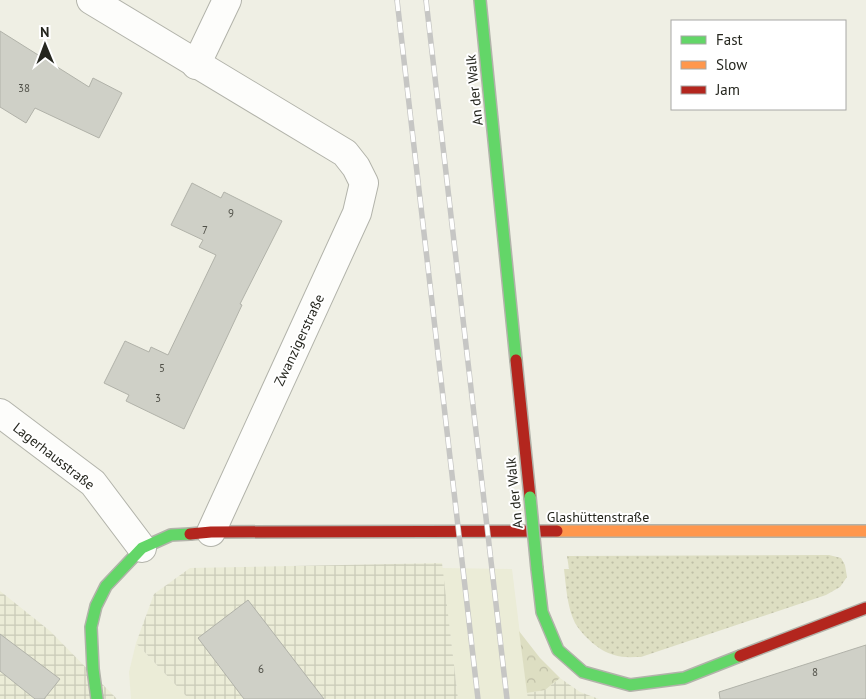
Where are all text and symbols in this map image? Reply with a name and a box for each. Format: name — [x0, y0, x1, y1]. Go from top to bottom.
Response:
north arrow — [20, 20, 70, 70]
legend — [671, 20, 846, 110]
text: N — [40, 23, 50, 41]
text: Fast — [716, 30, 743, 49]
street label: An der Walk — [461, 53, 487, 126]
text: Slow — [716, 55, 747, 74]
text: Jam — [715, 80, 740, 99]
house number: 38 — [18, 81, 30, 95]
house number: 9 — [228, 206, 234, 220]
house number: 7 — [202, 223, 208, 237]
street label: Zwanzigerstraße — [270, 291, 328, 389]
house number: 5 — [159, 361, 165, 375]
house number: 3 — [155, 391, 161, 405]
street label: Lagerhausstraße — [9, 418, 99, 494]
street label: An der Walk — [501, 456, 527, 529]
street label: Glashüttenstraße — [547, 508, 649, 526]
house number: 6 — [258, 662, 264, 676]
house number: 8 — [812, 665, 818, 679]

